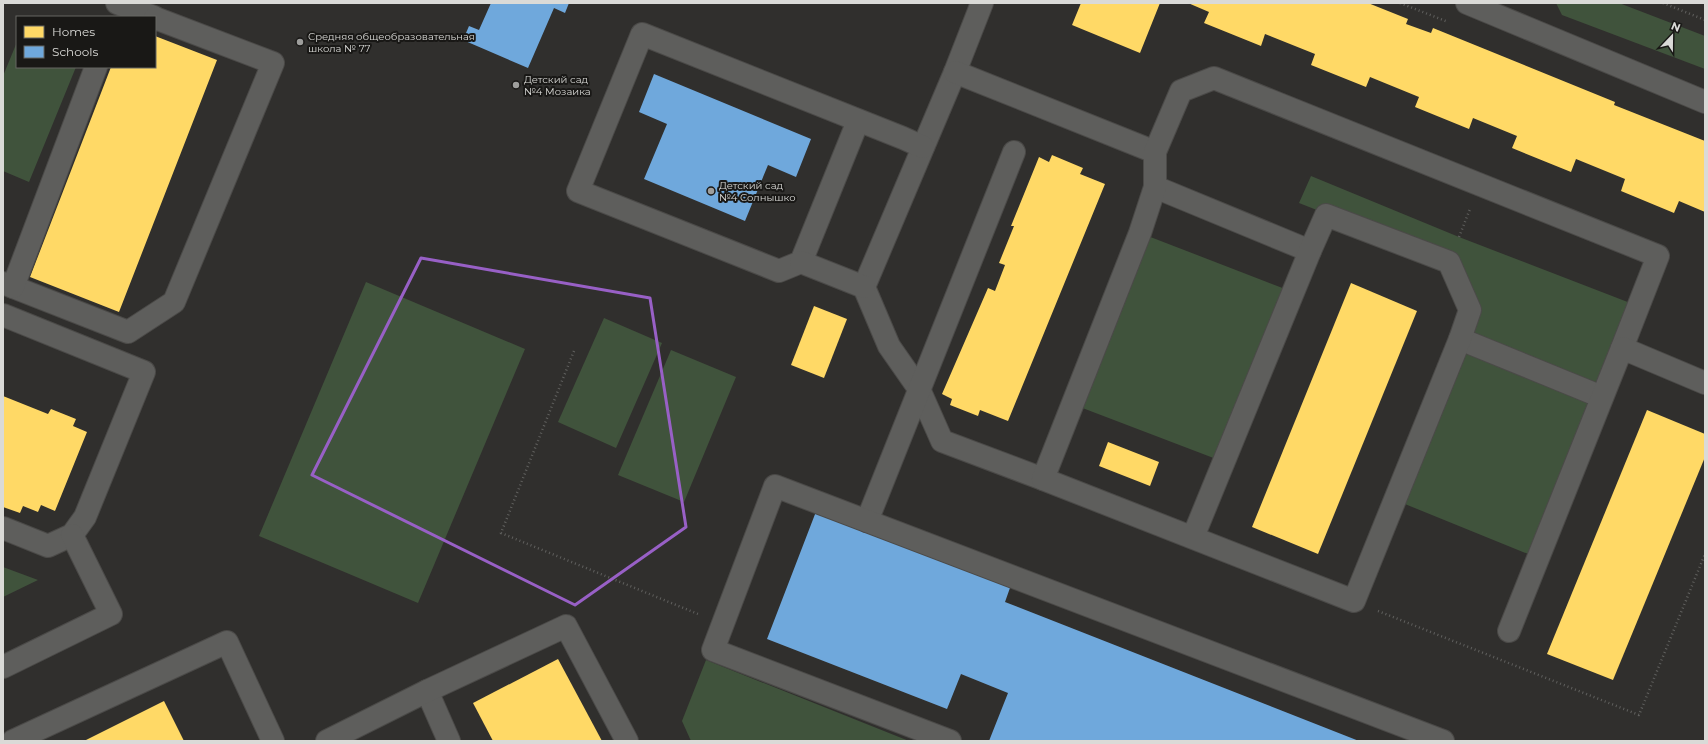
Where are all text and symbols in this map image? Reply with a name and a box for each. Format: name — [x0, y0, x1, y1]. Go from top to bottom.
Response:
legend — [16, 16, 156, 68]
north arrow — [1652, 16, 1692, 56]
text: N — [1669, 19, 1682, 35]
text: Homes — [52, 24, 95, 39]
place label: Средняя общеобразовательная школа № 77 — [308, 30, 475, 55]
marker: Средняя общеобразовательная школа № 77 — [295, 37, 305, 47]
text: Schools — [52, 44, 98, 59]
place label: Детский сад №4 Мозаика — [524, 73, 591, 98]
marker: Детский сад №4 Мозаика — [511, 80, 521, 90]
place label: Детский сад №4 Солнышко — [719, 179, 796, 204]
marker: Детский сад №4 Солнышко — [706, 186, 716, 196]

